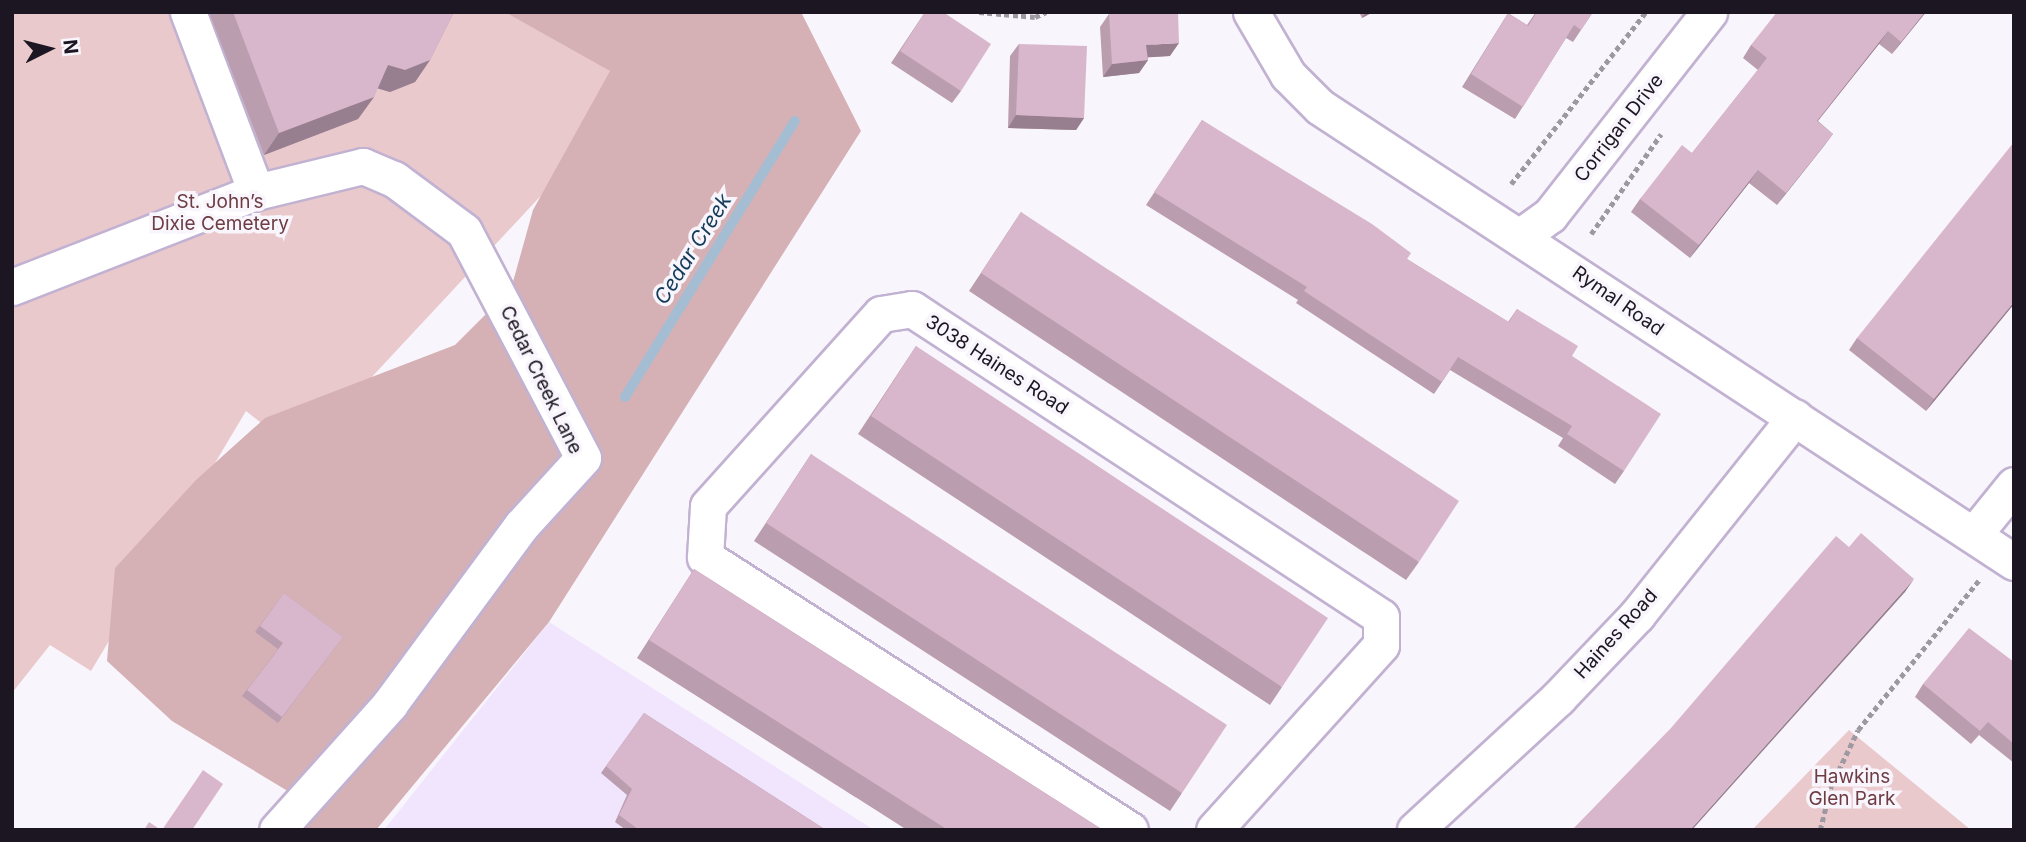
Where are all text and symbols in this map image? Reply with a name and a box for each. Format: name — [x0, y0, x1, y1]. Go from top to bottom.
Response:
north arrow — [14, 14, 84, 84]
text: N — [58, 38, 83, 55]
street label: Corrigan Drive — [1570, 69, 1668, 187]
water label: Cedar Creek — [649, 189, 737, 309]
park label: St. John’s Dixie Cemetery — [151, 191, 289, 235]
street label: Rymal Road — [1568, 261, 1668, 341]
street label: Cedar Creek Lane — [495, 302, 587, 458]
street label: 3038 Haines Road — [921, 310, 1073, 420]
street label: Haines Road — [1570, 584, 1662, 684]
park label: Hawkins Glen Park — [1808, 766, 1896, 810]

